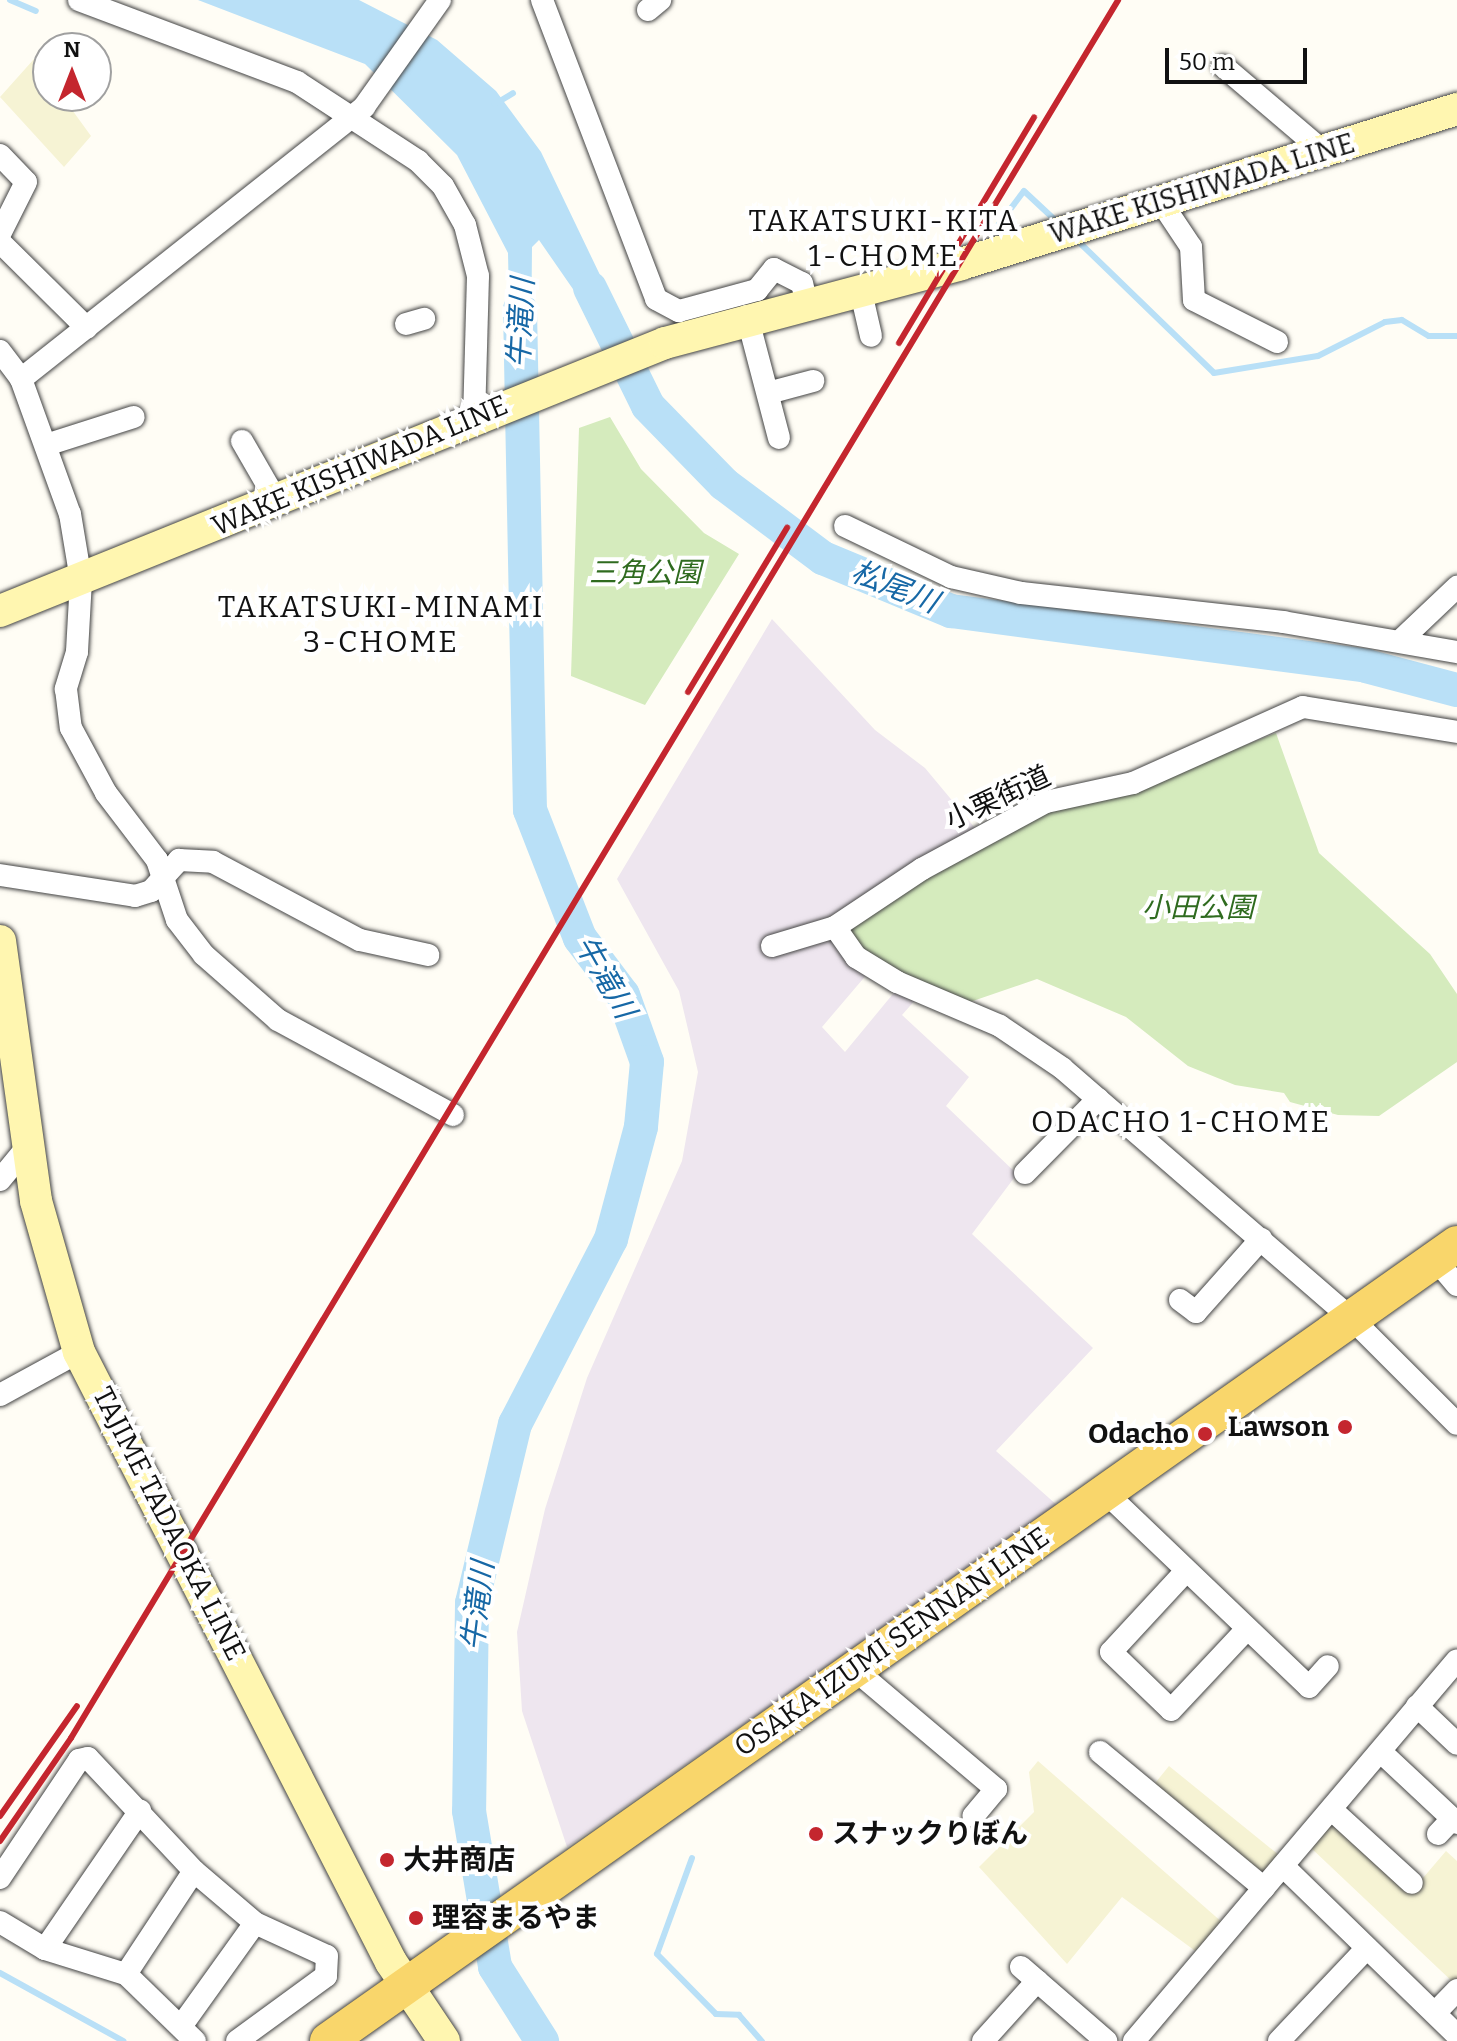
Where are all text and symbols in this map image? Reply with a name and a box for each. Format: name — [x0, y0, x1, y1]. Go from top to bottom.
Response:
north arrow — [32, 32, 112, 112]
scale bar — [1169, 32, 1311, 82]
text: N — [64, 36, 80, 63]
text: 50 m — [1179, 48, 1235, 76]
street label: WAKE KISHIWADA LINE — [1045, 126, 1359, 252]
district label: TAKATSUKI-KITA 1-CHOME — [748, 203, 1020, 274]
water label: 牛滝川 — [501, 277, 541, 369]
street label: WAKE KISHIWADA LINE — [207, 388, 513, 544]
water label: 松尾川 — [847, 553, 943, 621]
park label: 三角公園 — [589, 556, 701, 590]
district label: TAKATSUKI-MINAMI 3-CHOME — [218, 589, 544, 660]
street label: 小栗街道 — [940, 759, 1056, 837]
park label: 小田公園 — [1142, 891, 1254, 925]
water label: 牛滝川 — [567, 929, 643, 1025]
district label: ODACHO 1-CHOME — [1031, 1104, 1331, 1140]
street label: TAJIME TADAOKA LINE — [85, 1382, 253, 1666]
place label: Lawson — [1228, 1410, 1329, 1444]
place label: Odacho — [1088, 1417, 1189, 1451]
marker: Lawson — [1336, 1418, 1354, 1436]
marker: Odacho — [1196, 1425, 1214, 1443]
street label: OSAKA IZUMI SENNAN LINE — [728, 1520, 1056, 1764]
water label: 牛滝川 — [455, 1559, 501, 1653]
place label: スナックりぼん — [832, 1817, 1028, 1851]
marker: スナックりぼん — [807, 1825, 825, 1843]
place label: 大井商店 — [403, 1843, 515, 1877]
marker: 大井商店 — [378, 1851, 396, 1869]
place label: 理容まるやま — [432, 1901, 600, 1935]
marker: 理容まるやま — [407, 1909, 425, 1927]

